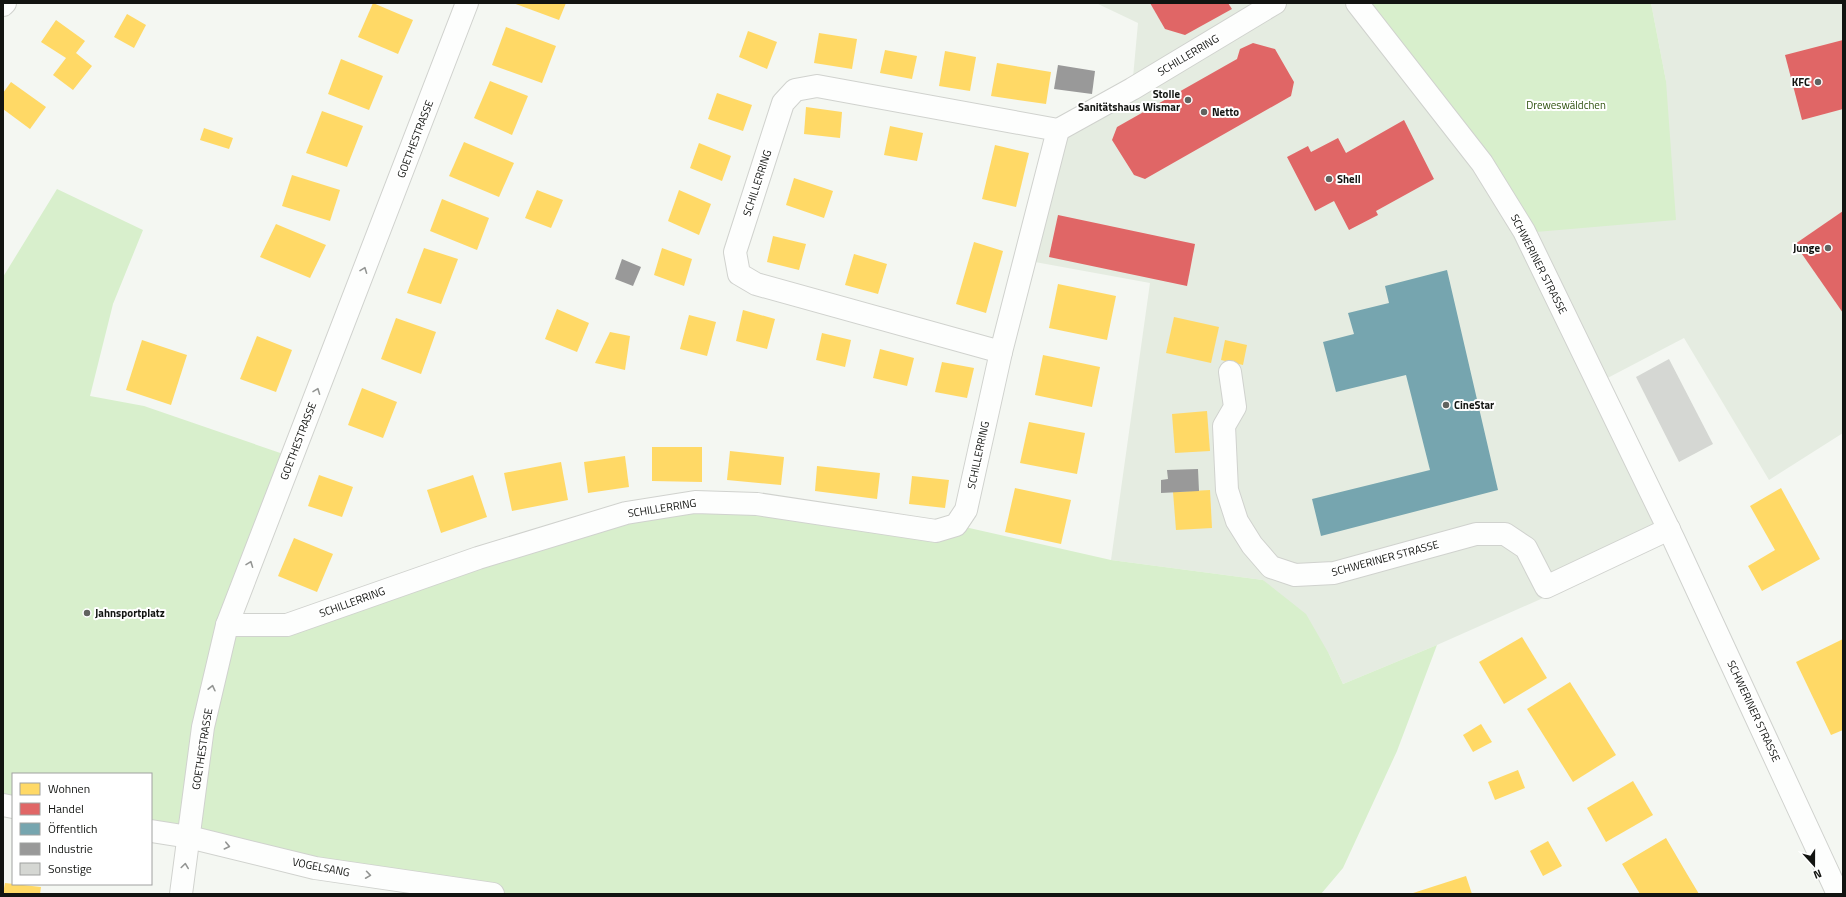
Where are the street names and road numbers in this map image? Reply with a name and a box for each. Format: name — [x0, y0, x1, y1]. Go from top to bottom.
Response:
street label: SCHILLERRING — [1154, 30, 1222, 80]
street label: GOETHESTRASSE — [393, 98, 437, 180]
street label: SCHILLERRING — [739, 147, 775, 218]
street label: SCHWERINER STRASSE — [1507, 211, 1571, 317]
street label: GOETHESTRASSE — [276, 400, 320, 482]
street label: SCHILLERRING — [963, 419, 993, 490]
street label: SCHILLERRING — [627, 495, 698, 521]
street label: SCHWERINER STRASSE — [1330, 536, 1440, 580]
street label: SCHILLERRING — [317, 583, 387, 621]
street label: SCHWERINER STRASSE — [1723, 658, 1785, 764]
street label: GOETHESTRASSE — [188, 707, 216, 791]
street label: VOGELSANG — [291, 854, 351, 880]

